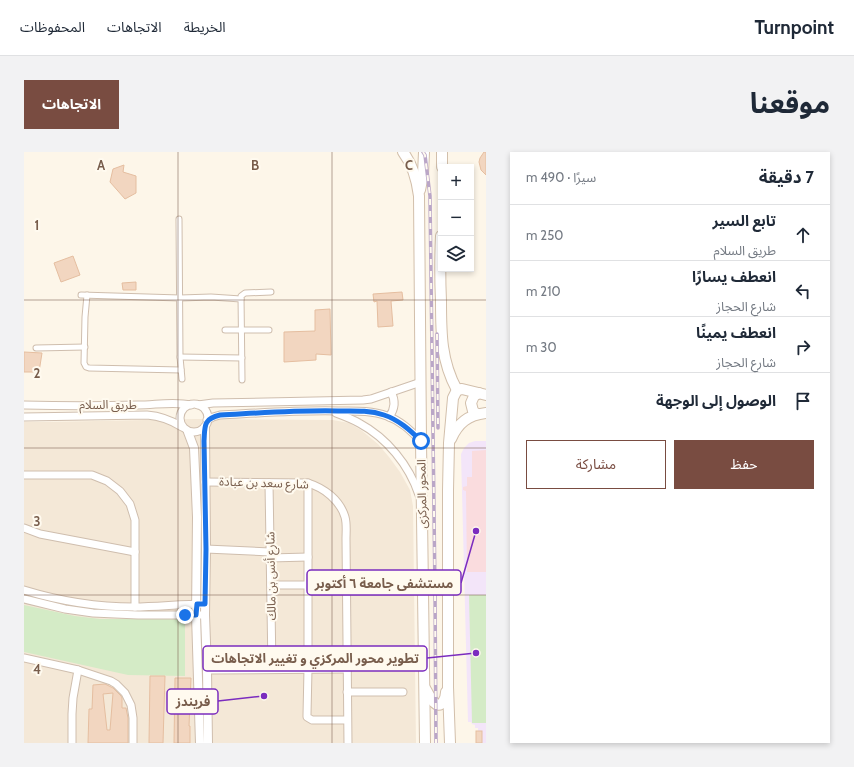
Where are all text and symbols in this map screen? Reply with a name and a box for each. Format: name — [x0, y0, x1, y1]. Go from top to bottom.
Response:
text: Turnpoint — [755, 16, 834, 39]
text: المحفوظات — [20, 18, 85, 36]
text: الاتجاهات — [107, 18, 162, 36]
text: الخريطة — [184, 18, 226, 36]
button: الاتجاهات — [24, 80, 119, 129]
text: موقعنا — [750, 86, 830, 120]
text: A — [97, 157, 106, 173]
text: B — [251, 157, 259, 173]
text: C — [405, 157, 413, 173]
map controls — [438, 164, 474, 272]
button: + — [438, 164, 474, 200]
text: 7 دقيقة — [759, 167, 814, 187]
text: سيرًا · 490 m — [526, 169, 596, 185]
button: − — [438, 200, 474, 236]
text: تابع السير — [712, 212, 776, 230]
text: 1 — [35, 217, 39, 233]
icon: ahead — [792, 224, 814, 246]
text: 250 m — [526, 227, 563, 243]
button: layers — [438, 236, 474, 272]
text: طريق السلام — [714, 242, 776, 258]
text: انعطف يسارًا — [692, 268, 776, 286]
icon: left — [792, 280, 814, 302]
text: 210 m — [526, 283, 560, 299]
text: شارع الحجاز — [716, 298, 776, 314]
text: انعطف يمينًا — [696, 324, 776, 342]
icon: right — [792, 336, 814, 358]
text: 30 m — [526, 339, 556, 355]
text: شارع الحجاز — [716, 354, 776, 370]
text: 2 — [34, 365, 41, 381]
icon: arrive — [792, 390, 814, 412]
text: الوصول إلى الوجهة — [656, 392, 776, 410]
street label: طريق السلام — [79, 397, 137, 414]
route start — [412, 432, 430, 450]
button: مشاركة — [526, 440, 666, 489]
button: حفظ — [674, 440, 814, 489]
street label: المحور المركزى — [413, 459, 430, 529]
street label: شارع سعد بن عبادة — [219, 473, 309, 494]
text: 3 — [33, 513, 41, 529]
street label: شارع أنس بن مالك — [262, 531, 281, 621]
callout: مستشفى جامعة ٦ أكتوبر — [307, 570, 461, 595]
text: مستشفى جامعة ٦ أكتوبر — [314, 575, 453, 591]
route end — [176, 606, 194, 624]
callout: تطوير محور المركزي و تغيير الاتجاهات — [203, 646, 427, 671]
text: تطوير محور المركزي و تغيير الاتجاهات — [211, 650, 419, 669]
text: 4 — [33, 661, 41, 677]
callout: فريندز — [167, 689, 218, 714]
text: فريندز — [175, 693, 211, 709]

